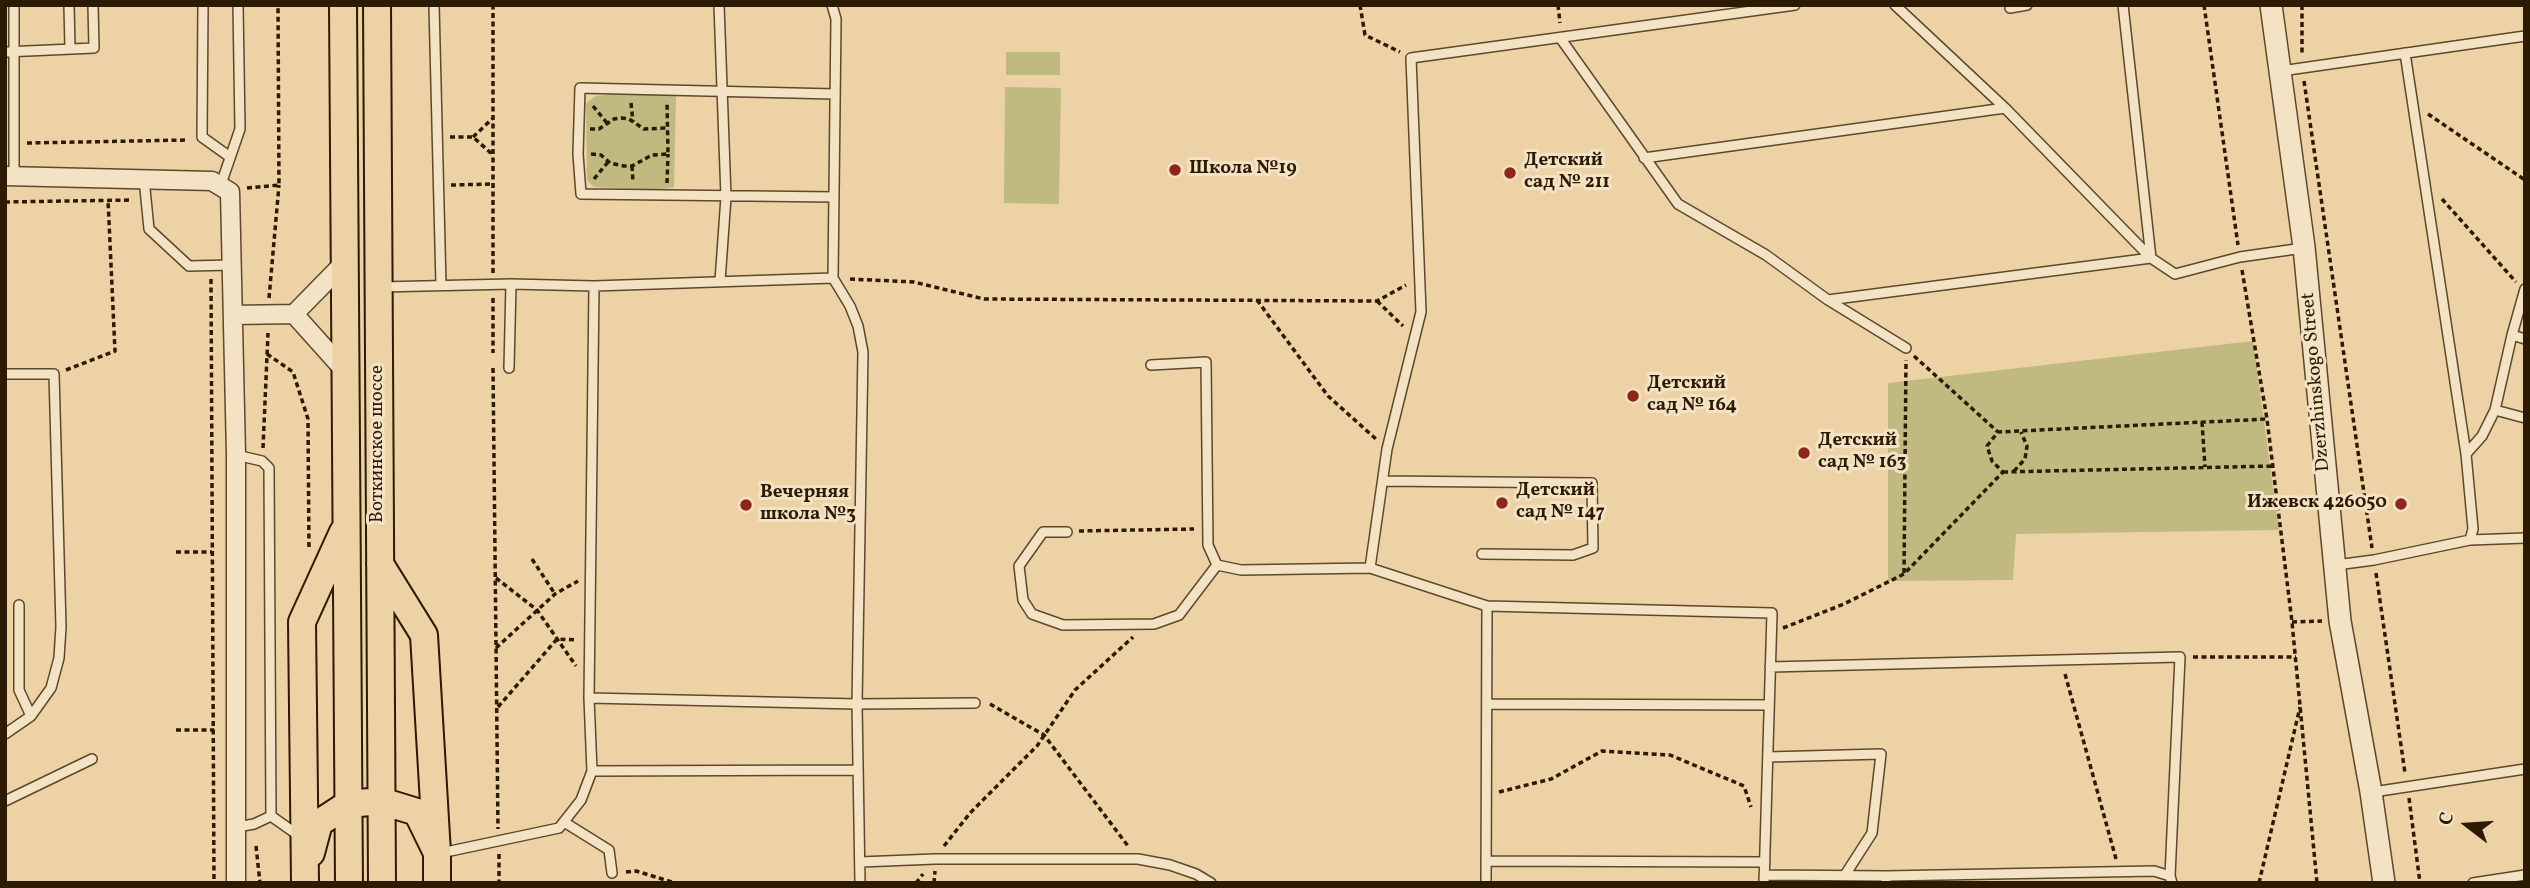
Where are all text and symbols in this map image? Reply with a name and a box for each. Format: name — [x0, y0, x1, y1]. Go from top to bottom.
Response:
place label: Детский сад № 211 — [1524, 151, 1610, 195]
place label: Школа №19 — [1189, 159, 1297, 181]
marker: Школа №19 — [1167, 162, 1183, 178]
marker: Детский сад № 211 — [1502, 165, 1518, 181]
street label: Dzerzhinskogo Street — [2298, 291, 2336, 473]
street label: Воткинское шоссе — [368, 365, 390, 523]
place label: Детский сад № 164 — [1647, 374, 1737, 418]
marker: Детский сад № 164 — [1625, 388, 1641, 404]
place label: Детский сад № 163 — [1818, 431, 1906, 475]
marker: Детский сад № 163 — [1796, 445, 1812, 461]
place label: Детский сад № 147 — [1516, 481, 1605, 525]
place label: Вечерняя школа №3 — [760, 483, 856, 527]
place label: Ижевск 426050 — [2247, 493, 2387, 515]
marker: Детский сад № 147 — [1494, 495, 1510, 511]
marker: Ижевск 426050 — [2393, 496, 2409, 512]
marker: Вечерняя школа №3 — [738, 497, 754, 513]
north arrow — [2432, 790, 2502, 860]
text: С — [2433, 809, 2461, 829]

